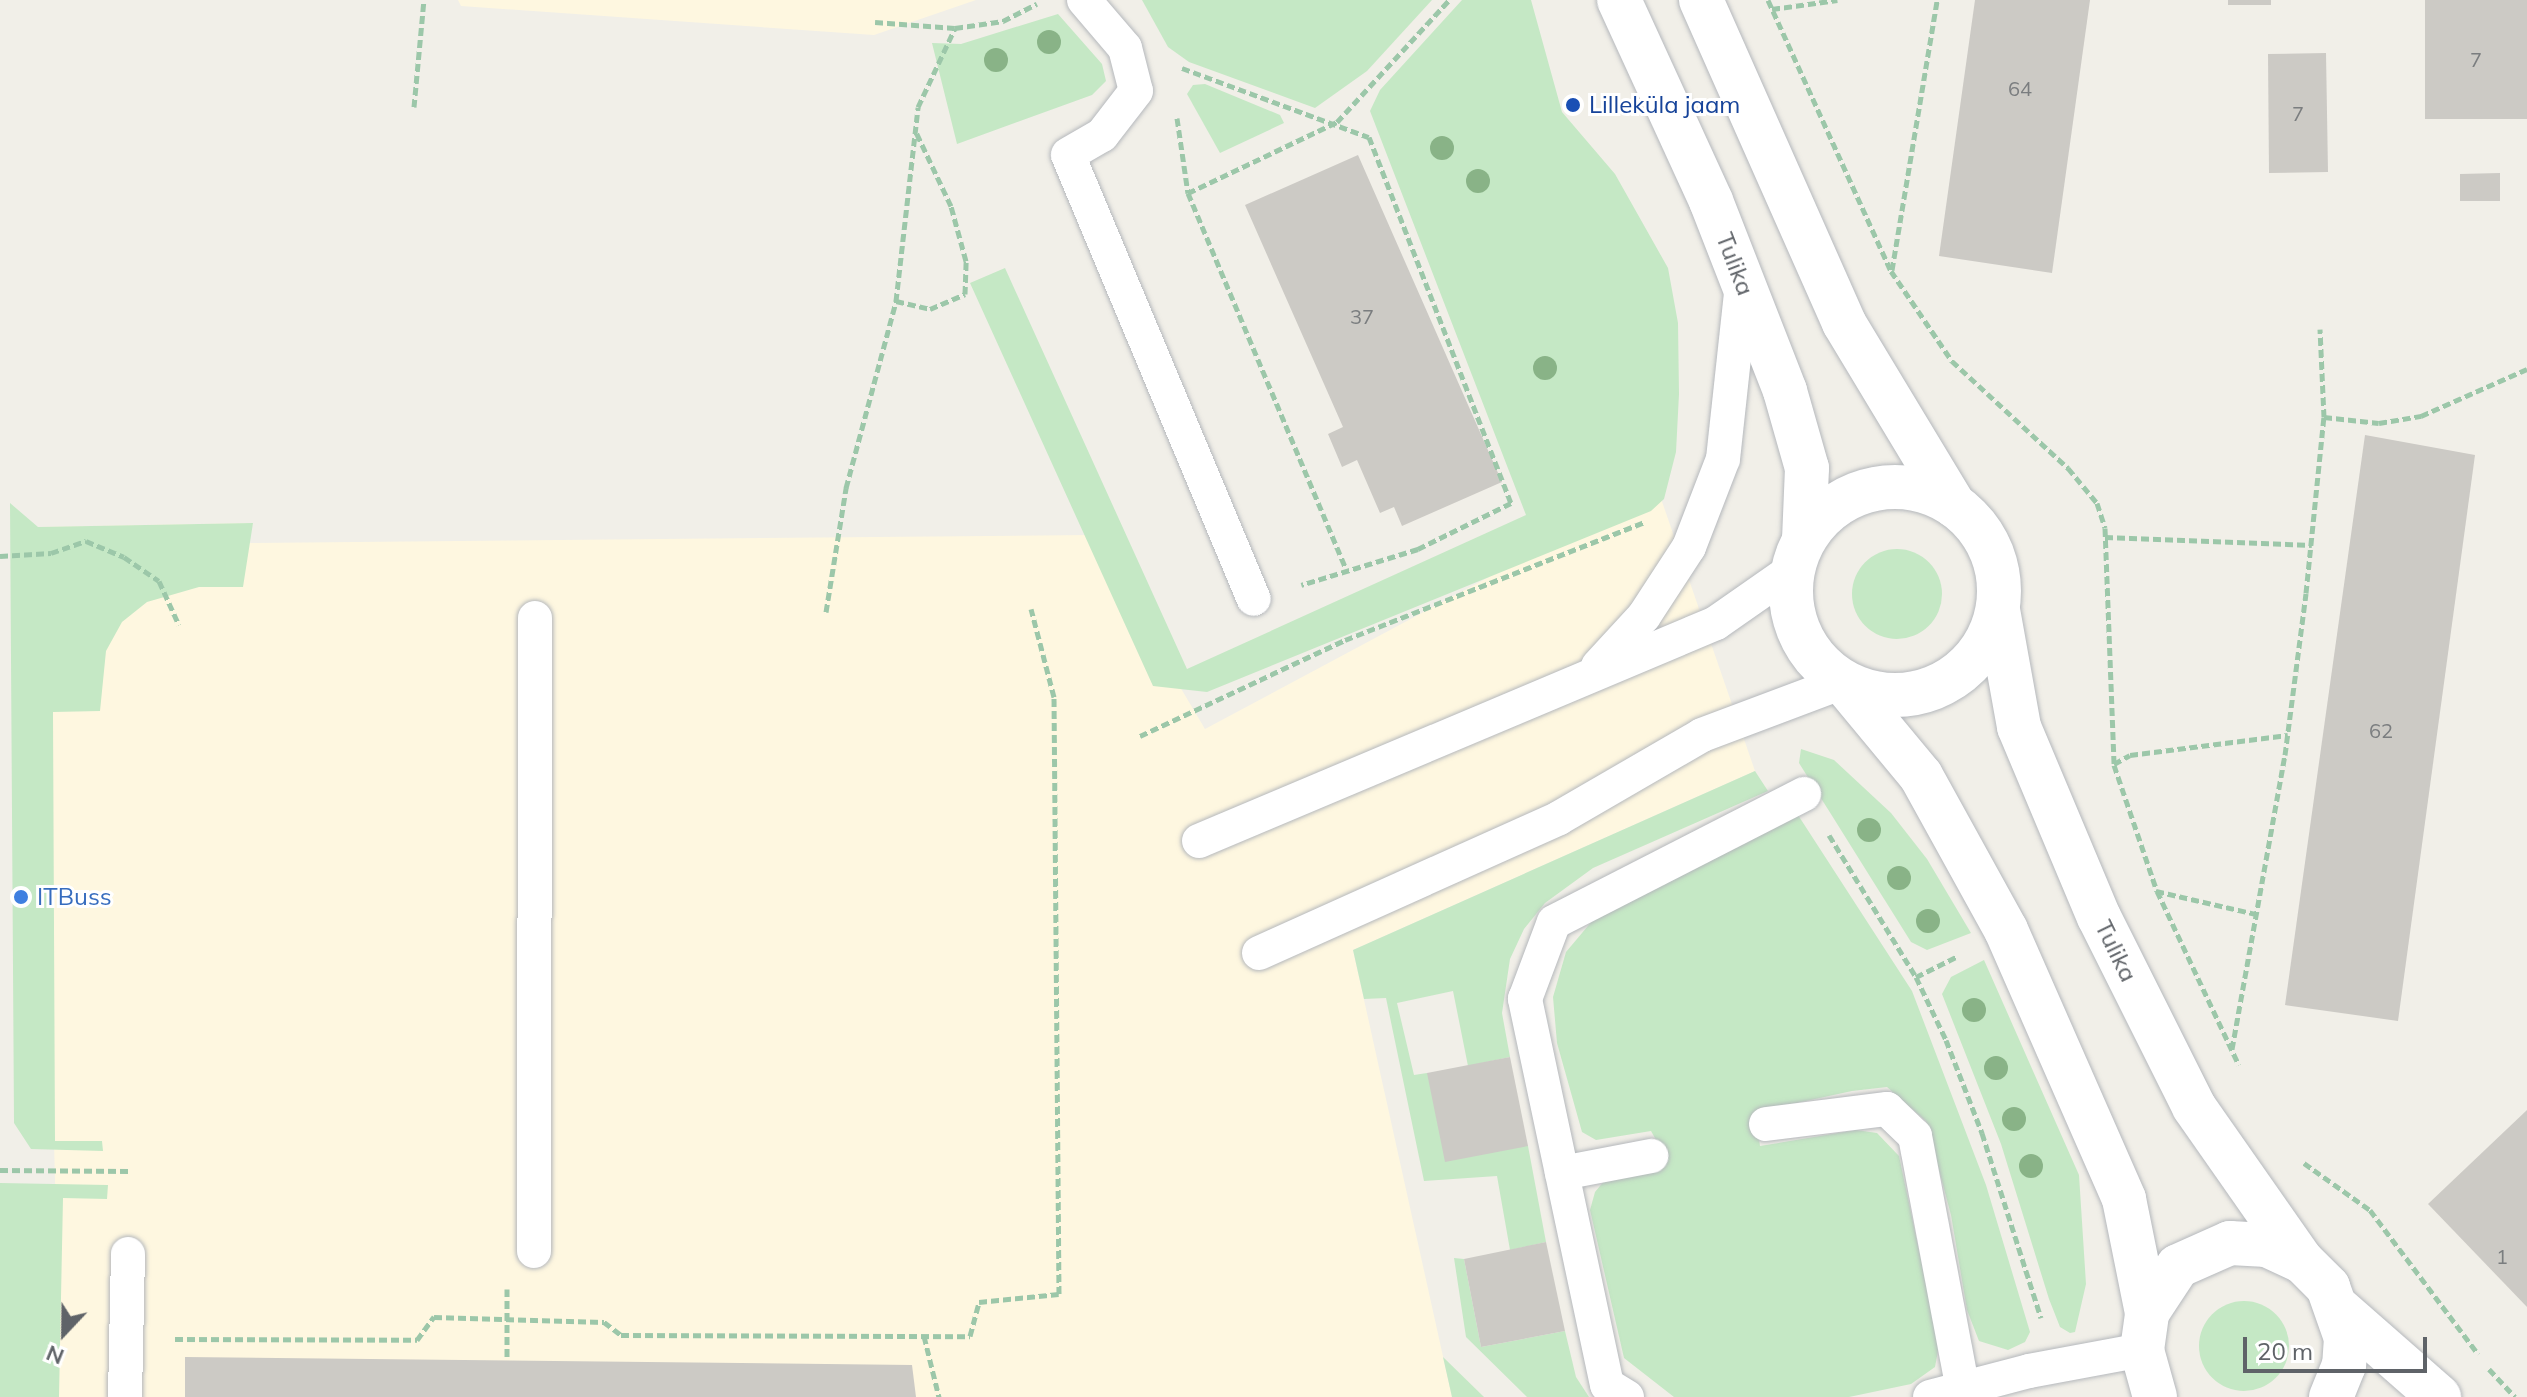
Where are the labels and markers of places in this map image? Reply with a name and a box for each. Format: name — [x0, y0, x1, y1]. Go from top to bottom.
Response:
place label: Lilleküla jaam — [1589, 91, 1740, 119]
marker: Lilleküla jaam — [1564, 96, 1582, 114]
place label: ITBuss — [37, 883, 112, 911]
marker: ITBuss — [12, 888, 30, 906]

